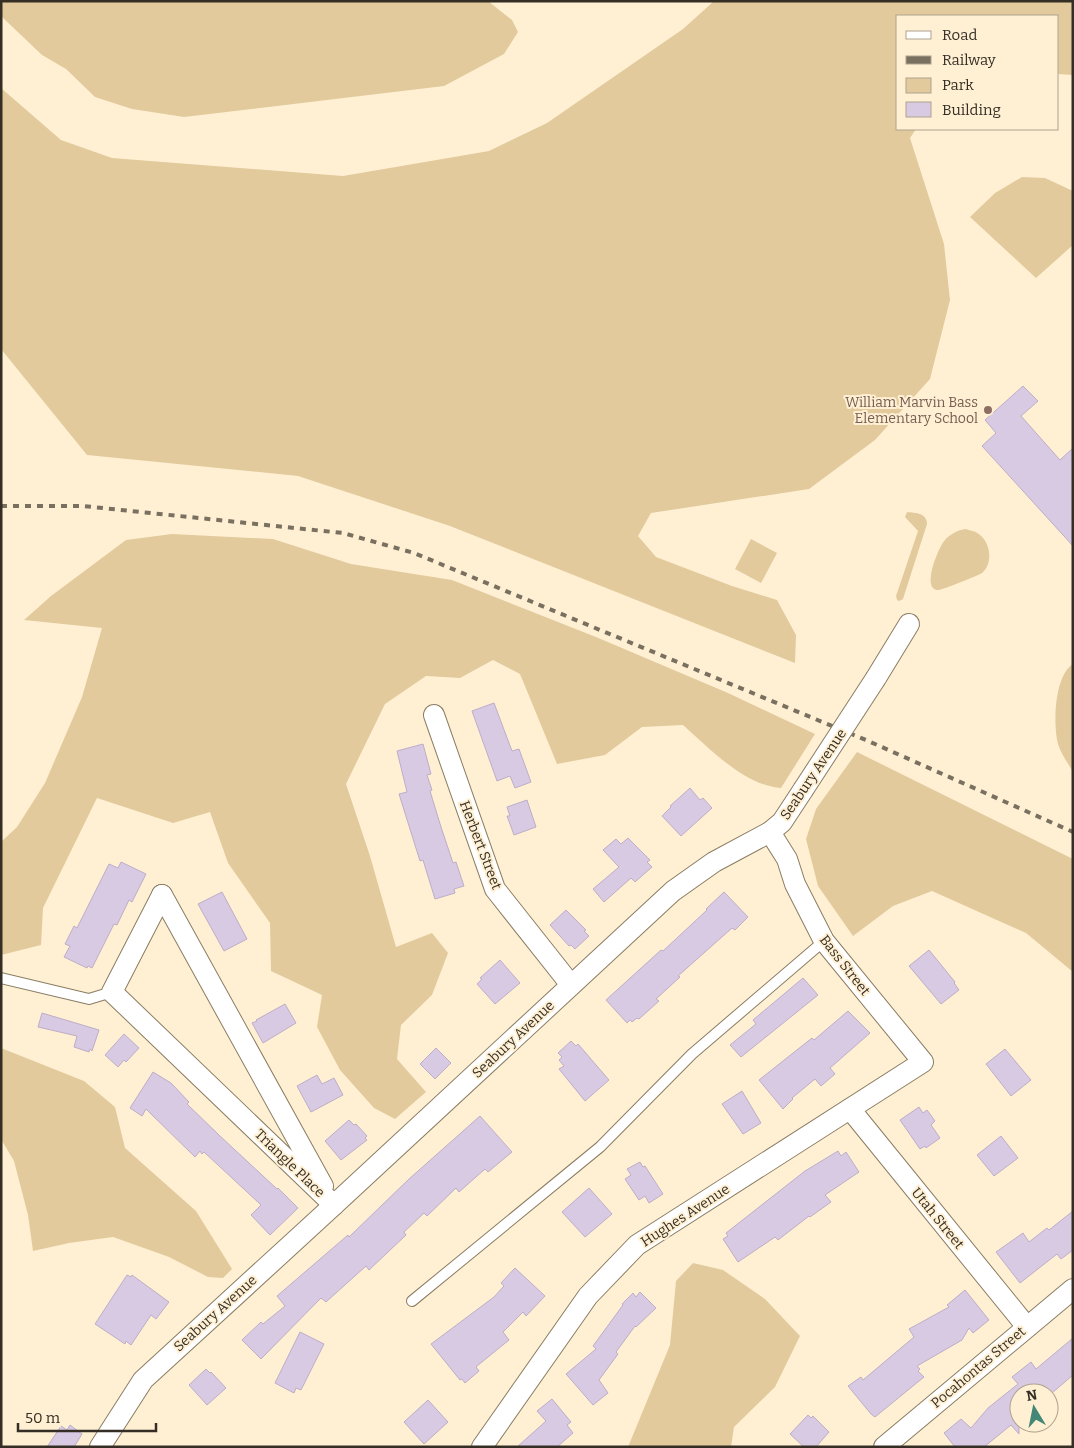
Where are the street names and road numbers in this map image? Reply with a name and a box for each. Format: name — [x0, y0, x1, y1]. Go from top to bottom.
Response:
street label: Seabury Avenue — [777, 726, 850, 823]
street label: Herbert Street — [456, 798, 505, 892]
street label: Bass Street — [816, 932, 873, 999]
street label: Seabury Avenue — [469, 997, 558, 1082]
street label: Triangle Place — [251, 1126, 328, 1201]
street label: Hughes Avenue — [638, 1180, 733, 1250]
street label: Utah Street — [908, 1184, 967, 1252]
street label: Seabury Avenue — [170, 1272, 260, 1355]
street label: Pocahontas Street — [928, 1323, 1029, 1412]

